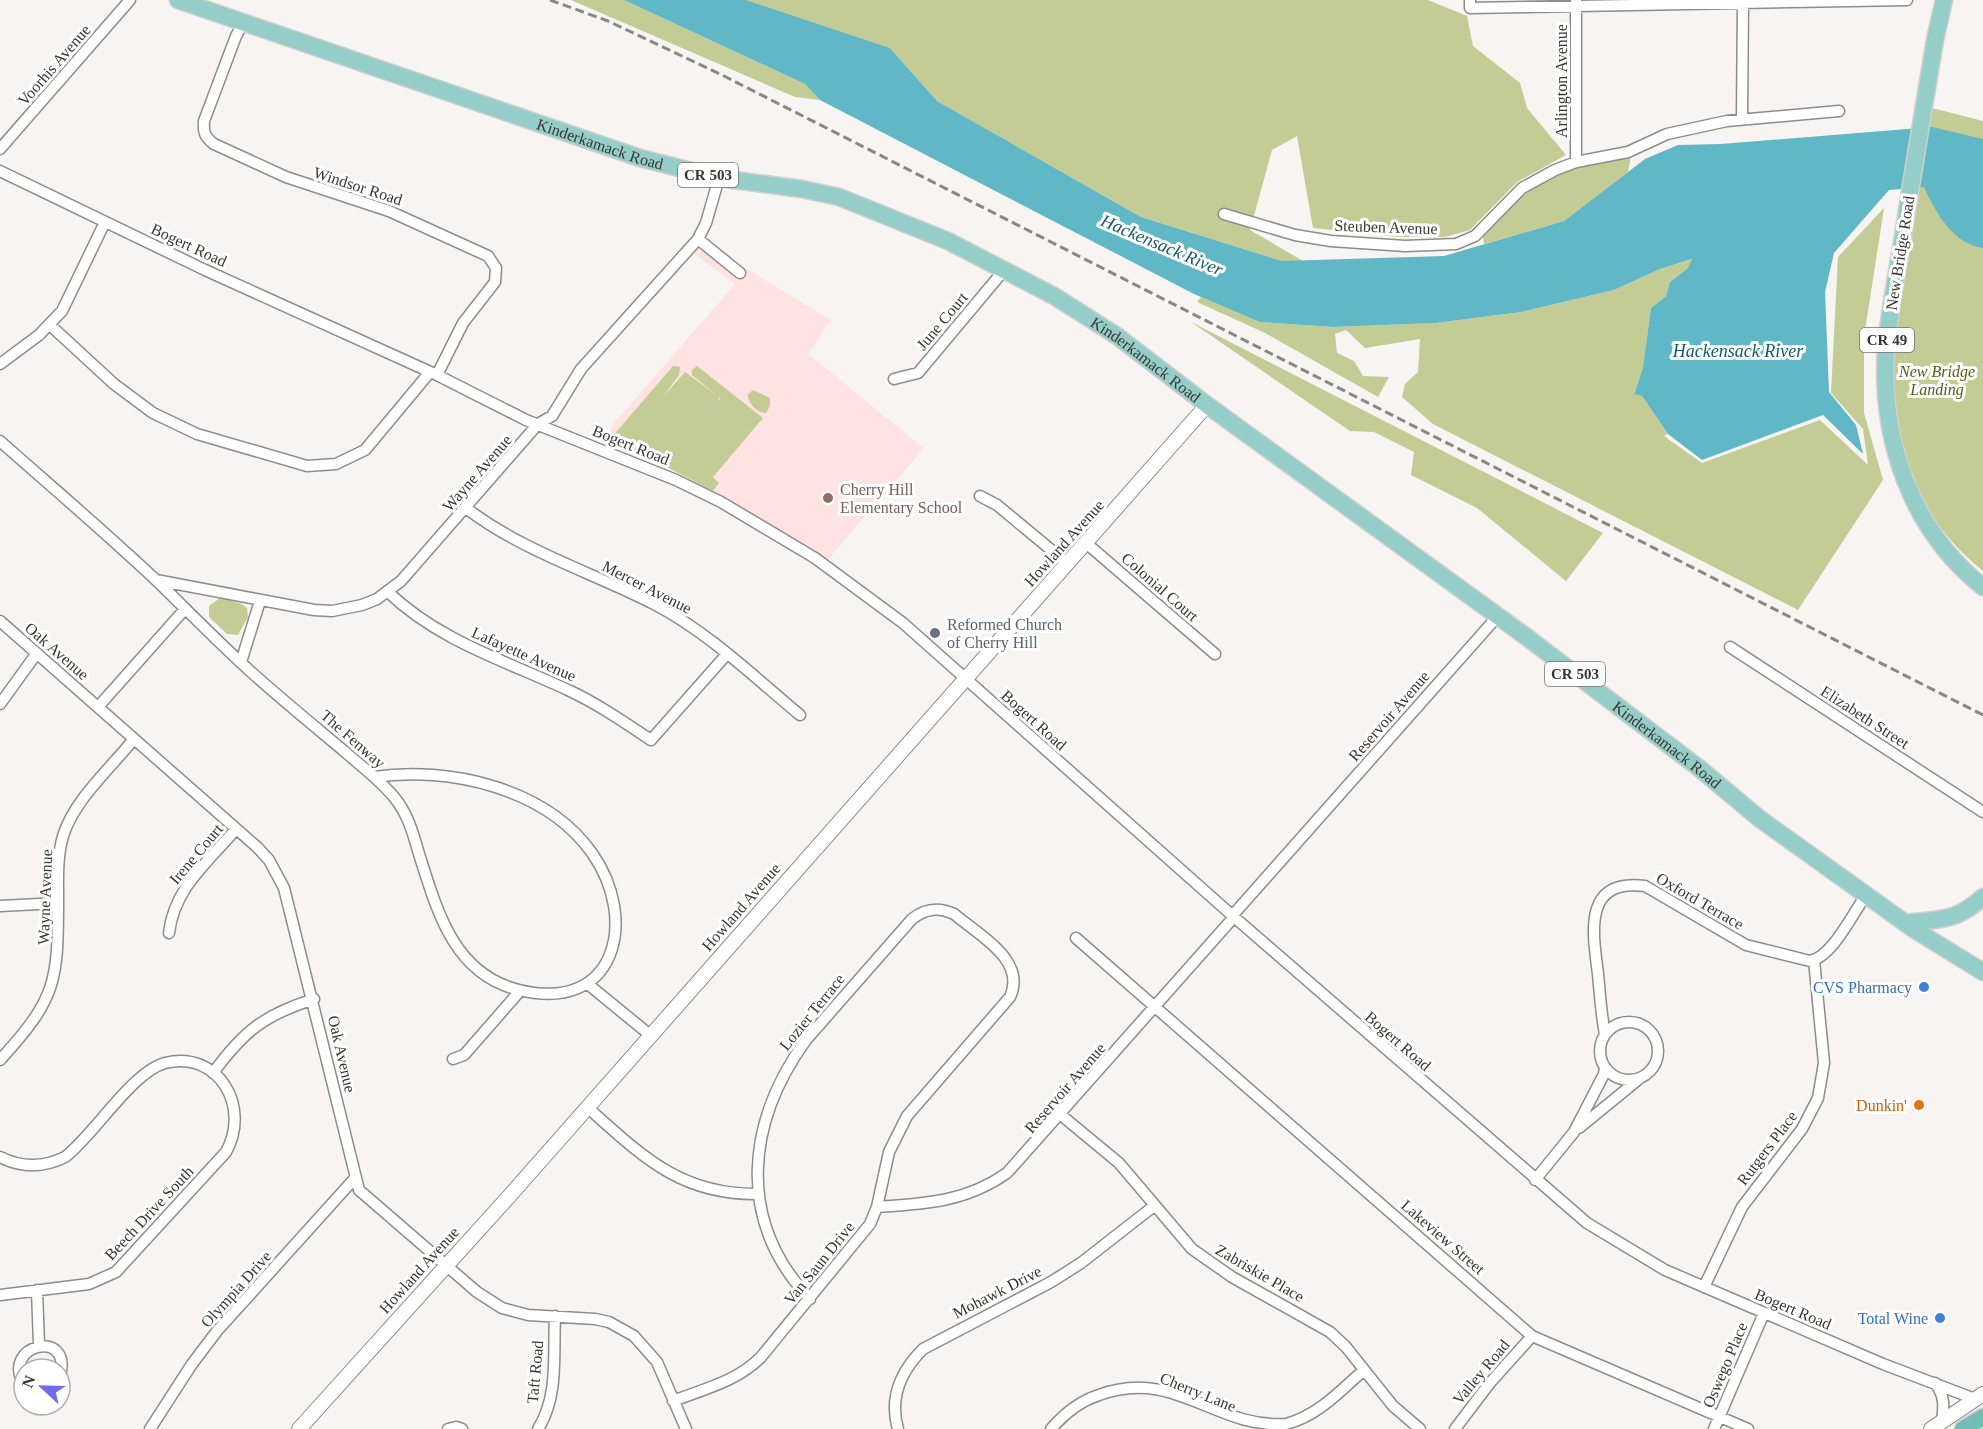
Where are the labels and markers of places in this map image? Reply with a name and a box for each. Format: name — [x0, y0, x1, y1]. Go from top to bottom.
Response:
place label: Cherry Hill Elementary School — [840, 481, 963, 517]
marker: Cherry Hill Elementary School — [821, 491, 835, 505]
place label: Reformed Church of Cherry Hill — [947, 616, 1062, 652]
marker: Reformed Church of Cherry Hill — [928, 626, 942, 640]
place label: CVS Pharmacy — [1813, 979, 1912, 997]
marker: CVS Pharmacy — [1917, 980, 1931, 994]
place label: Dunkin' — [1856, 1097, 1907, 1114]
marker: Dunkin' — [1912, 1098, 1926, 1112]
place label: Total Wine — [1858, 1310, 1928, 1327]
marker: Total Wine — [1933, 1311, 1947, 1325]

